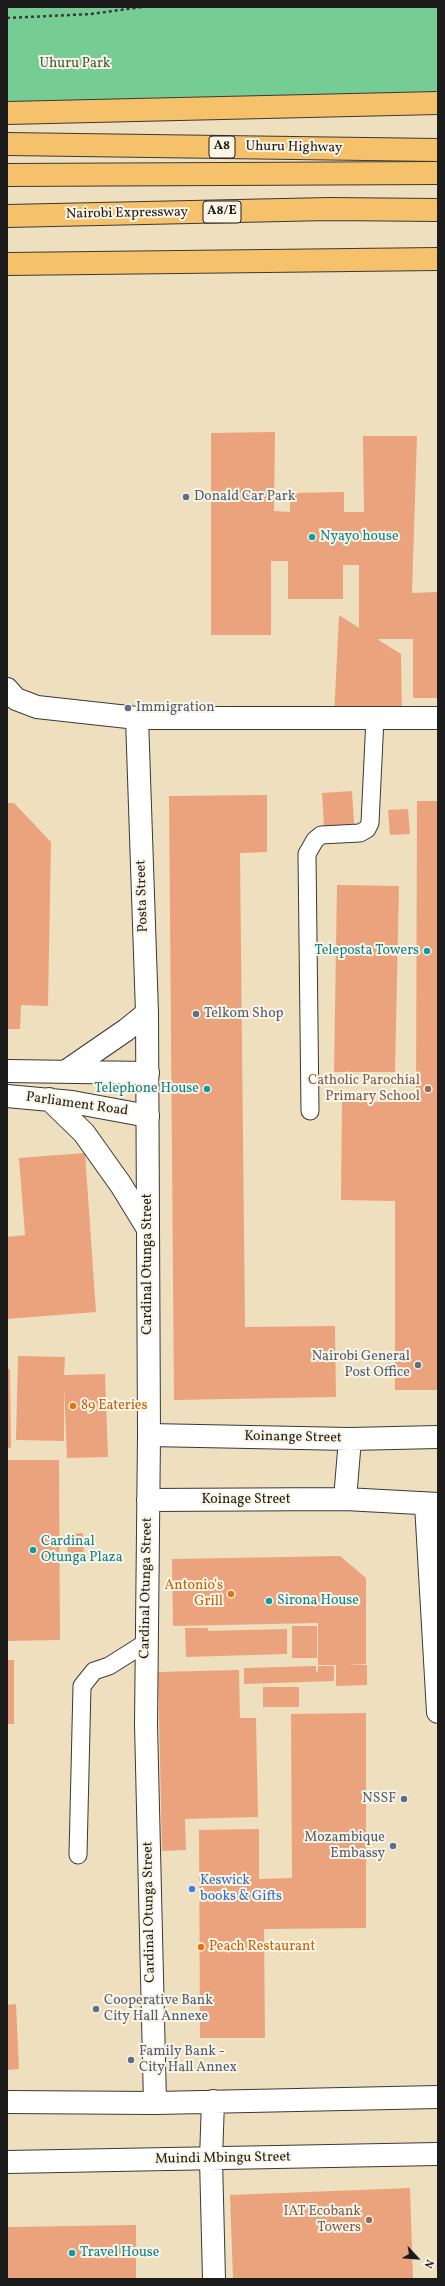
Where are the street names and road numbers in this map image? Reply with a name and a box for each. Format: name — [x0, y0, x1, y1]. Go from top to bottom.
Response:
road number: A8 — [209, 136, 235, 158]
street label: Uhuru Highway — [245, 139, 343, 157]
road number: A8/E — [203, 201, 241, 223]
street label: Nairobi Expressway — [66, 205, 188, 223]
street label: Posta Street — [133, 859, 153, 933]
street label: Parliament Road — [25, 1090, 129, 1120]
street label: Cardinal Otunga Street — [140, 1193, 156, 1335]
street label: Koinange Street — [244, 1429, 342, 1447]
street label: Koinage Street — [201, 1492, 291, 1508]
street label: Cardinal Otunga Street — [137, 1517, 157, 1659]
street label: Cardinal Otunga Street — [140, 1841, 160, 1983]
street label: Muindi Mbingu Street — [155, 2149, 291, 2169]

